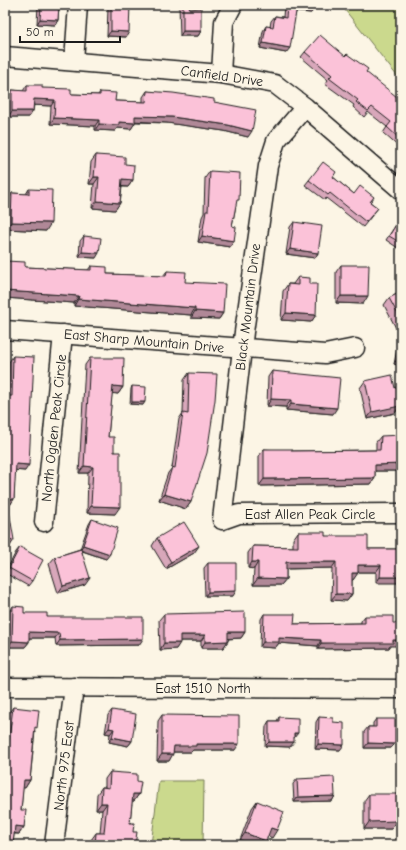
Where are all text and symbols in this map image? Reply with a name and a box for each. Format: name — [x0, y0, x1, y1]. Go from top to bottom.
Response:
scale bar — [20, 18, 120, 44]
text: 50 m — [26, 25, 54, 39]
street label: Canfield Drive — [180, 62, 264, 90]
street label: Black Mountain Drive — [232, 243, 264, 371]
street label: East Sharp Mountain Drive — [63, 326, 225, 356]
street label: North Ogden Peak Circle — [38, 353, 70, 503]
street label: East Allen Peak Circle — [245, 506, 375, 523]
street label: East 1510 North — [155, 680, 251, 697]
street label: North 975 East — [50, 719, 78, 812]

